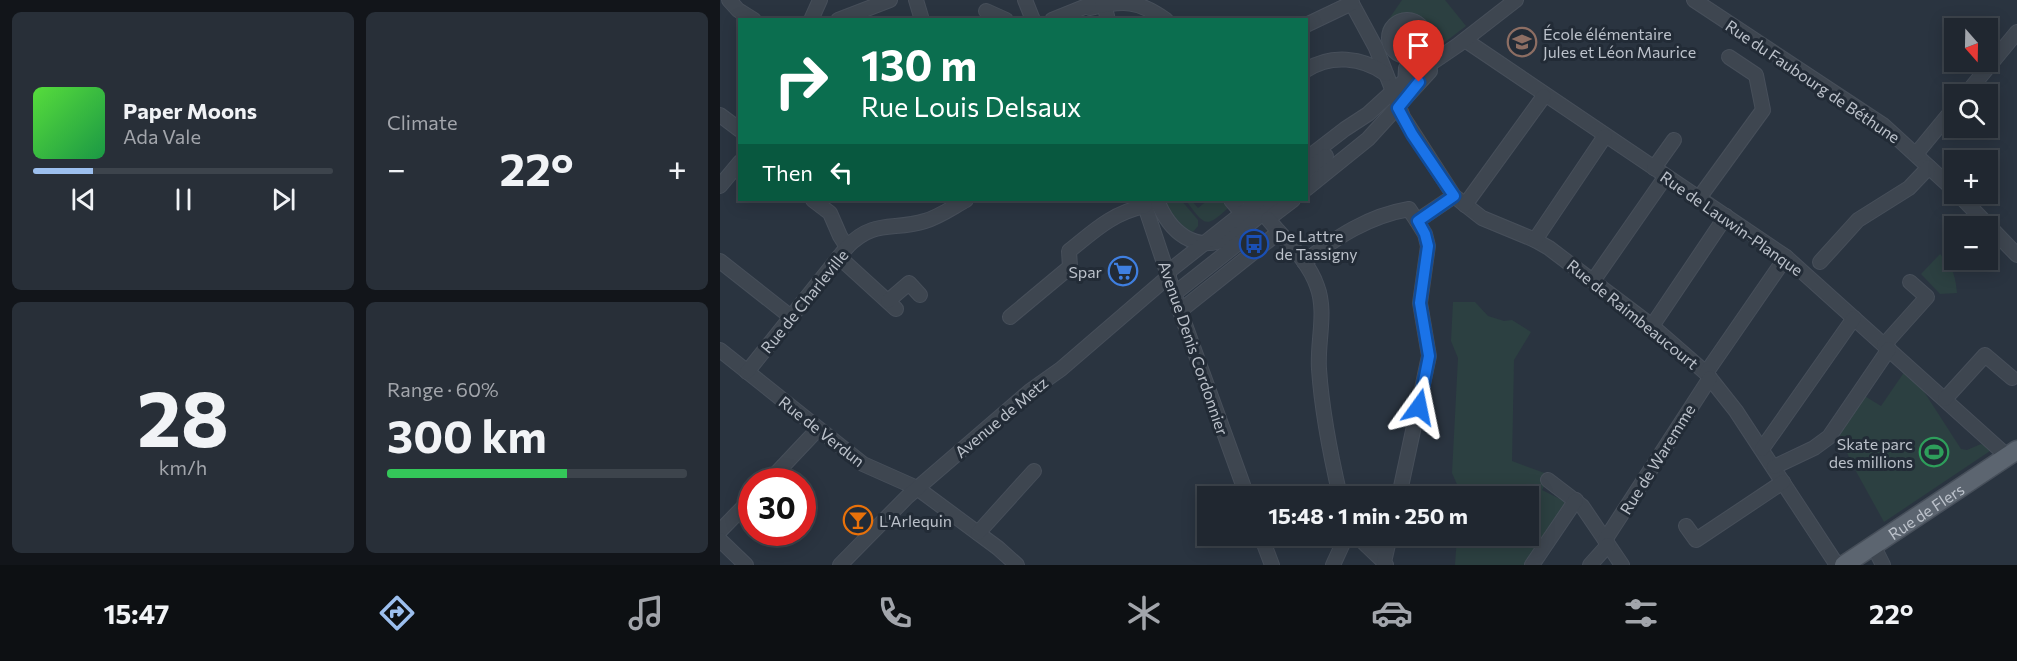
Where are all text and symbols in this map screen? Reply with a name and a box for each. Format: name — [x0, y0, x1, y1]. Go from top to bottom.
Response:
street label: Rue du Faubourg de Béthune — [1722, 15, 1904, 147]
north arrow — [1944, 18, 1998, 72]
map controls — [1944, 18, 1998, 270]
pin — [1393, 20, 1444, 82]
place label: École élémentaire Jules et Léon Maurice — [1543, 24, 1696, 61]
school or university icon: École élémentaire Jules et Léon Maurice — [1506, 26, 1538, 58]
icon: arrive — [1402, 29, 1435, 62]
text: 130 m — [861, 38, 977, 90]
icon: right — [762, 42, 840, 120]
button: search — [1944, 84, 1998, 138]
text: Rue Louis Delsaux — [861, 90, 1081, 123]
text: Paper Moons — [123, 97, 257, 124]
text: Climate — [387, 110, 457, 134]
text: Ada Vale — [123, 124, 201, 148]
text: 22° — [500, 140, 574, 195]
text: − — [387, 147, 406, 188]
text: + — [668, 147, 687, 188]
button: + — [1944, 150, 1998, 204]
icon: left — [825, 156, 858, 189]
text: Then — [762, 159, 813, 186]
street label: Rue de Lauwin-Planque — [1657, 167, 1807, 279]
icon: previous — [67, 183, 100, 216]
icon: pause — [167, 183, 200, 216]
icon: next — [267, 183, 300, 216]
button: − — [1944, 216, 1998, 270]
place label: De Lattre de Tassigny — [1275, 226, 1358, 263]
bus stop icon: De Lattre de Tassigny — [1238, 228, 1270, 260]
street label: Rue de Charleville — [756, 245, 852, 357]
supermarket icon: Spar — [1107, 255, 1139, 287]
street label: Rue de Raimbeaucourt — [1563, 255, 1703, 373]
street label: Avenue Denis Cordonnier — [1155, 258, 1233, 438]
place label: Spar — [1068, 262, 1103, 281]
text: 28 — [137, 368, 229, 463]
street label: Avenue de Metz — [951, 373, 1051, 461]
position arrow — [1387, 375, 1451, 439]
text: Range · 60% — [387, 377, 499, 401]
street label: Rue de Verdun — [775, 392, 869, 470]
street label: Rue de Waremme — [1615, 400, 1699, 518]
text: 300 km — [387, 407, 547, 462]
place label: Skate parc des millions — [1829, 434, 1913, 471]
sports icon: Skate parc des millions — [1918, 436, 1950, 468]
text: km/h — [159, 455, 207, 479]
speed limit sign: 30 — [738, 468, 816, 546]
street label: Rue de Flers — [1884, 479, 1967, 543]
text: 15:48 · 1 min · 250 m — [1268, 502, 1468, 529]
bar icon: L'Arlequin — [842, 504, 874, 536]
place label: L'Arlequin — [879, 511, 952, 530]
icon: directions — [376, 592, 418, 634]
icon: music — [625, 592, 667, 634]
icon: phone — [874, 592, 916, 634]
icon: climate — [1123, 592, 1165, 634]
icon: car — [1371, 592, 1413, 634]
icon: filters — [1620, 592, 1662, 634]
text: 15:47 — [103, 597, 169, 630]
text: 22° — [1869, 597, 1914, 630]

